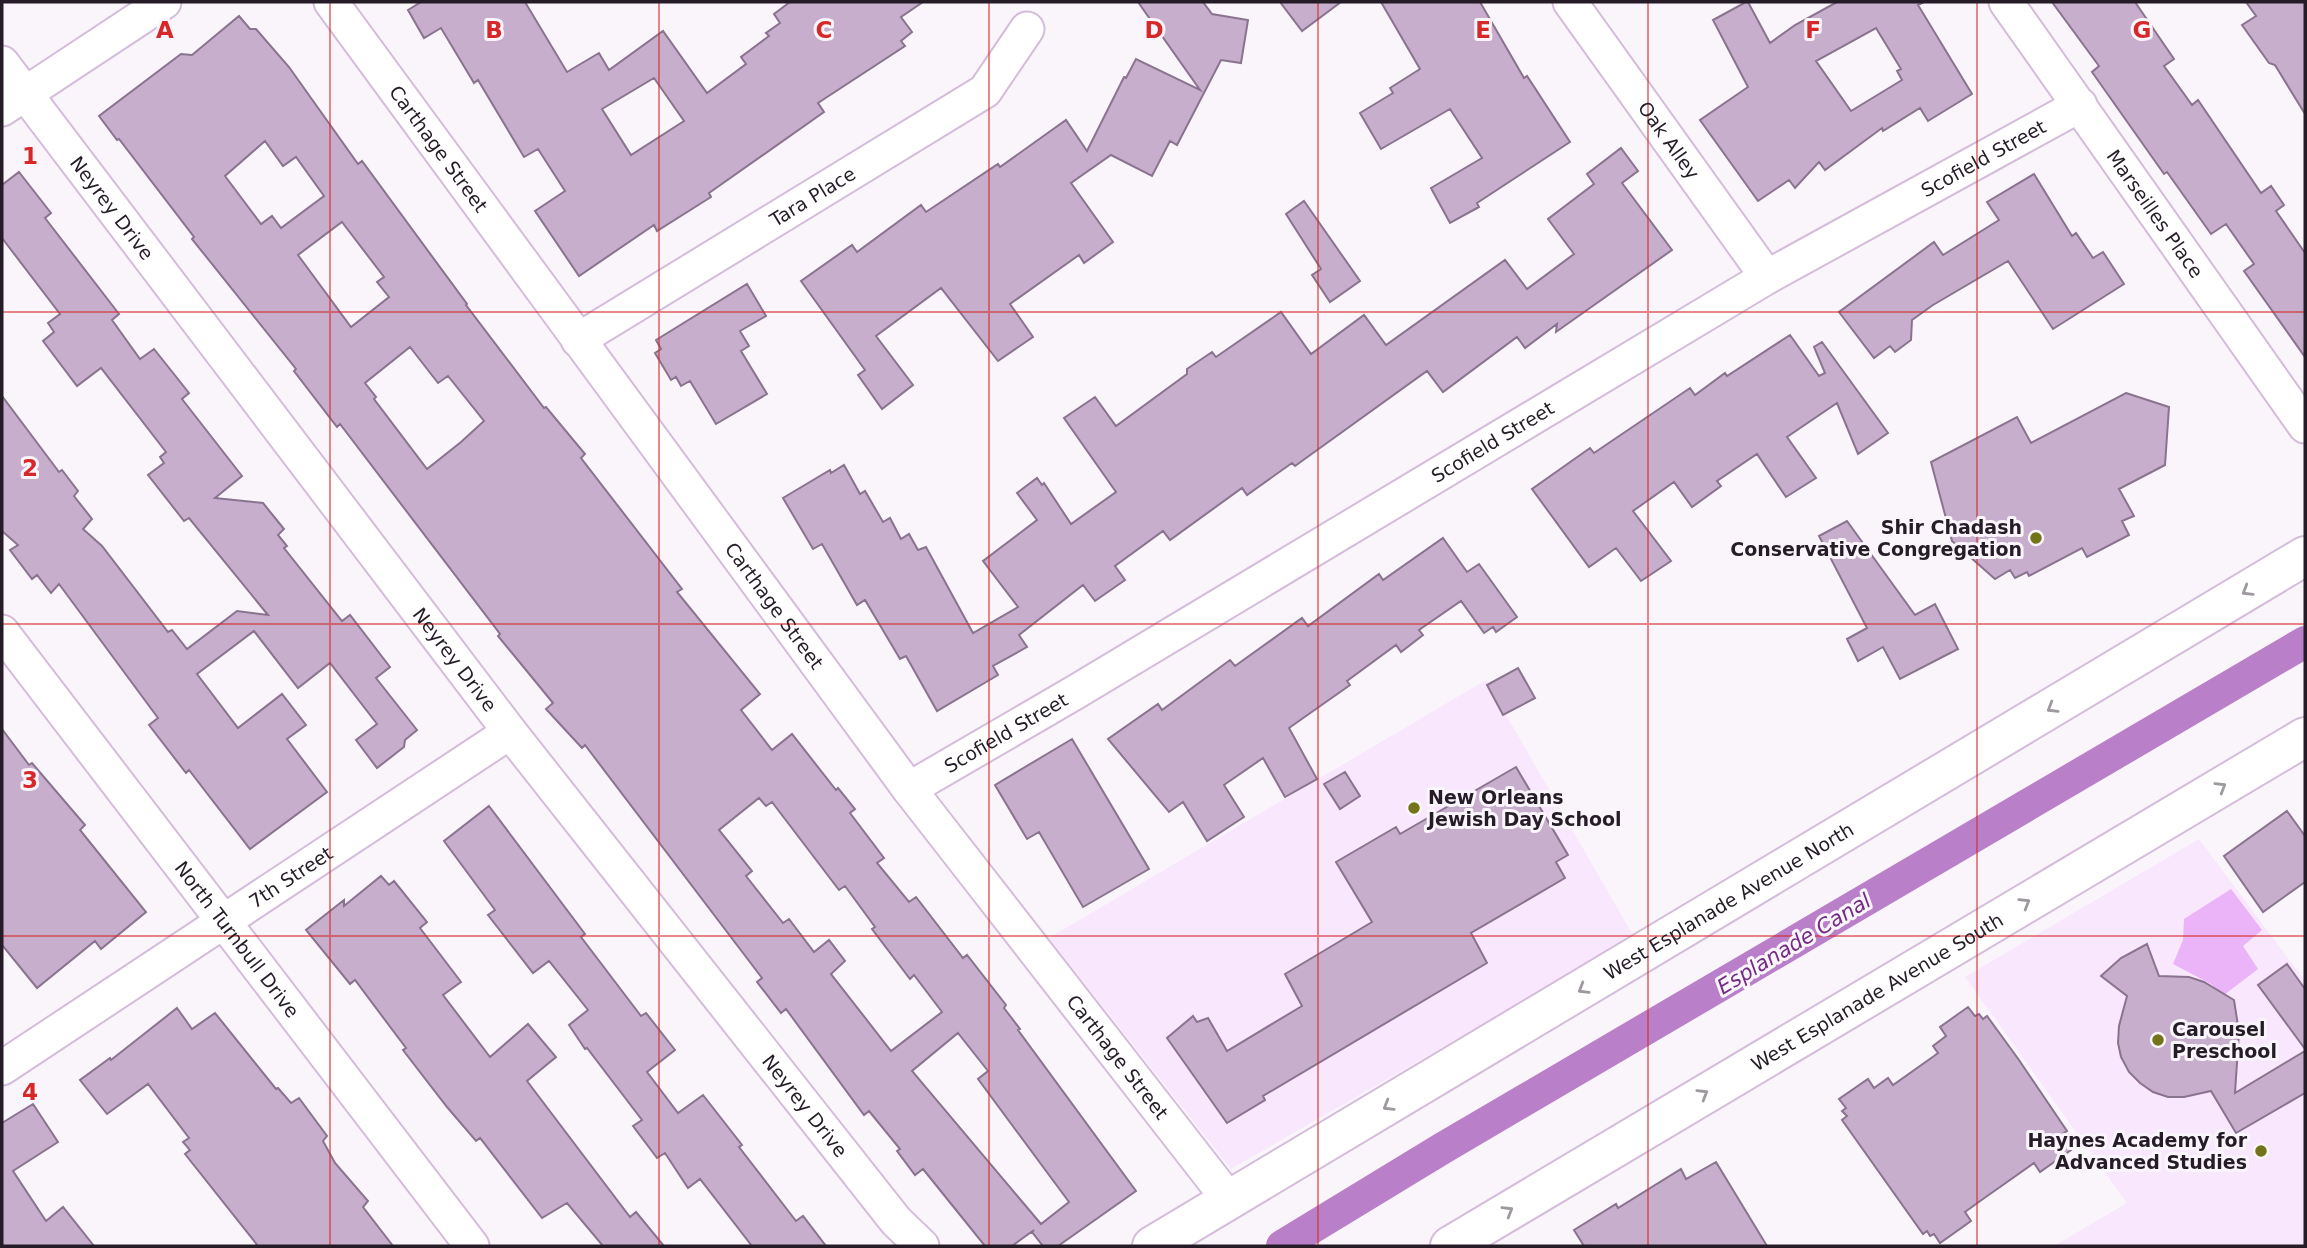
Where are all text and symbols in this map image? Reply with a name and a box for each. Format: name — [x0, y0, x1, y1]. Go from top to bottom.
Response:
text: A — [156, 17, 174, 43]
text: B — [485, 17, 503, 43]
text: C — [816, 17, 832, 43]
text: D — [1144, 17, 1164, 43]
text: E — [1475, 17, 1491, 43]
text: F — [1805, 17, 1821, 43]
text: G — [2133, 17, 2151, 43]
street label: Carthage Street — [385, 81, 492, 216]
street label: Oak Alley — [1634, 97, 1704, 183]
street label: Scofield Street — [1917, 115, 2050, 201]
text: 1 — [22, 143, 38, 169]
street label: Marseilles Place — [2103, 145, 2208, 282]
street label: Neyrey Drive — [66, 152, 158, 264]
street label: Tara Place — [765, 162, 859, 231]
street label: Scofield Street — [1427, 397, 1558, 487]
text: 2 — [22, 455, 38, 481]
place label: Shir Chadash Conservative Congregation — [1730, 516, 2022, 560]
marker: Shir Chadash Conservative Congregation — [2028, 530, 2044, 546]
street label: Carthage Street — [721, 538, 828, 673]
one-way arrow — [2241, 582, 2254, 595]
street label: Neyrey Drive — [409, 603, 501, 716]
street label: Scofield Street — [940, 688, 1071, 777]
one-way arrow — [2046, 700, 2059, 713]
text: 3 — [22, 767, 38, 793]
one-way arrow — [2213, 782, 2226, 795]
place label: New Orleans Jewish Day School — [1426, 786, 1622, 830]
marker: New Orleans Jewish Day School — [1406, 800, 1422, 816]
street label: West Esplanade Avenue North — [1600, 818, 1857, 984]
street label: 7th Street — [245, 842, 336, 913]
street label: North Turnbull Drive — [170, 857, 304, 1022]
water label: Esplanade Canal — [1713, 889, 1875, 999]
one-way arrow — [2018, 898, 2031, 911]
street label: West Esplanade Avenue South — [1747, 908, 2007, 1075]
one-way arrow — [1578, 980, 1591, 993]
street label: Carthage Street — [1062, 990, 1173, 1123]
place label: Carousel Preschool — [2172, 1018, 2277, 1062]
marker: Carousel Preschool — [2150, 1032, 2166, 1048]
street label: Neyrey Drive — [758, 1050, 852, 1161]
text: 4 — [22, 1079, 38, 1105]
one-way arrow — [1696, 1090, 1709, 1103]
one-way arrow — [1383, 1098, 1396, 1111]
place label: Haynes Academy for Advanced Studies — [2027, 1129, 2248, 1173]
marker: Haynes Academy for Advanced Studies — [2253, 1143, 2269, 1159]
one-way arrow — [1501, 1207, 1514, 1220]

